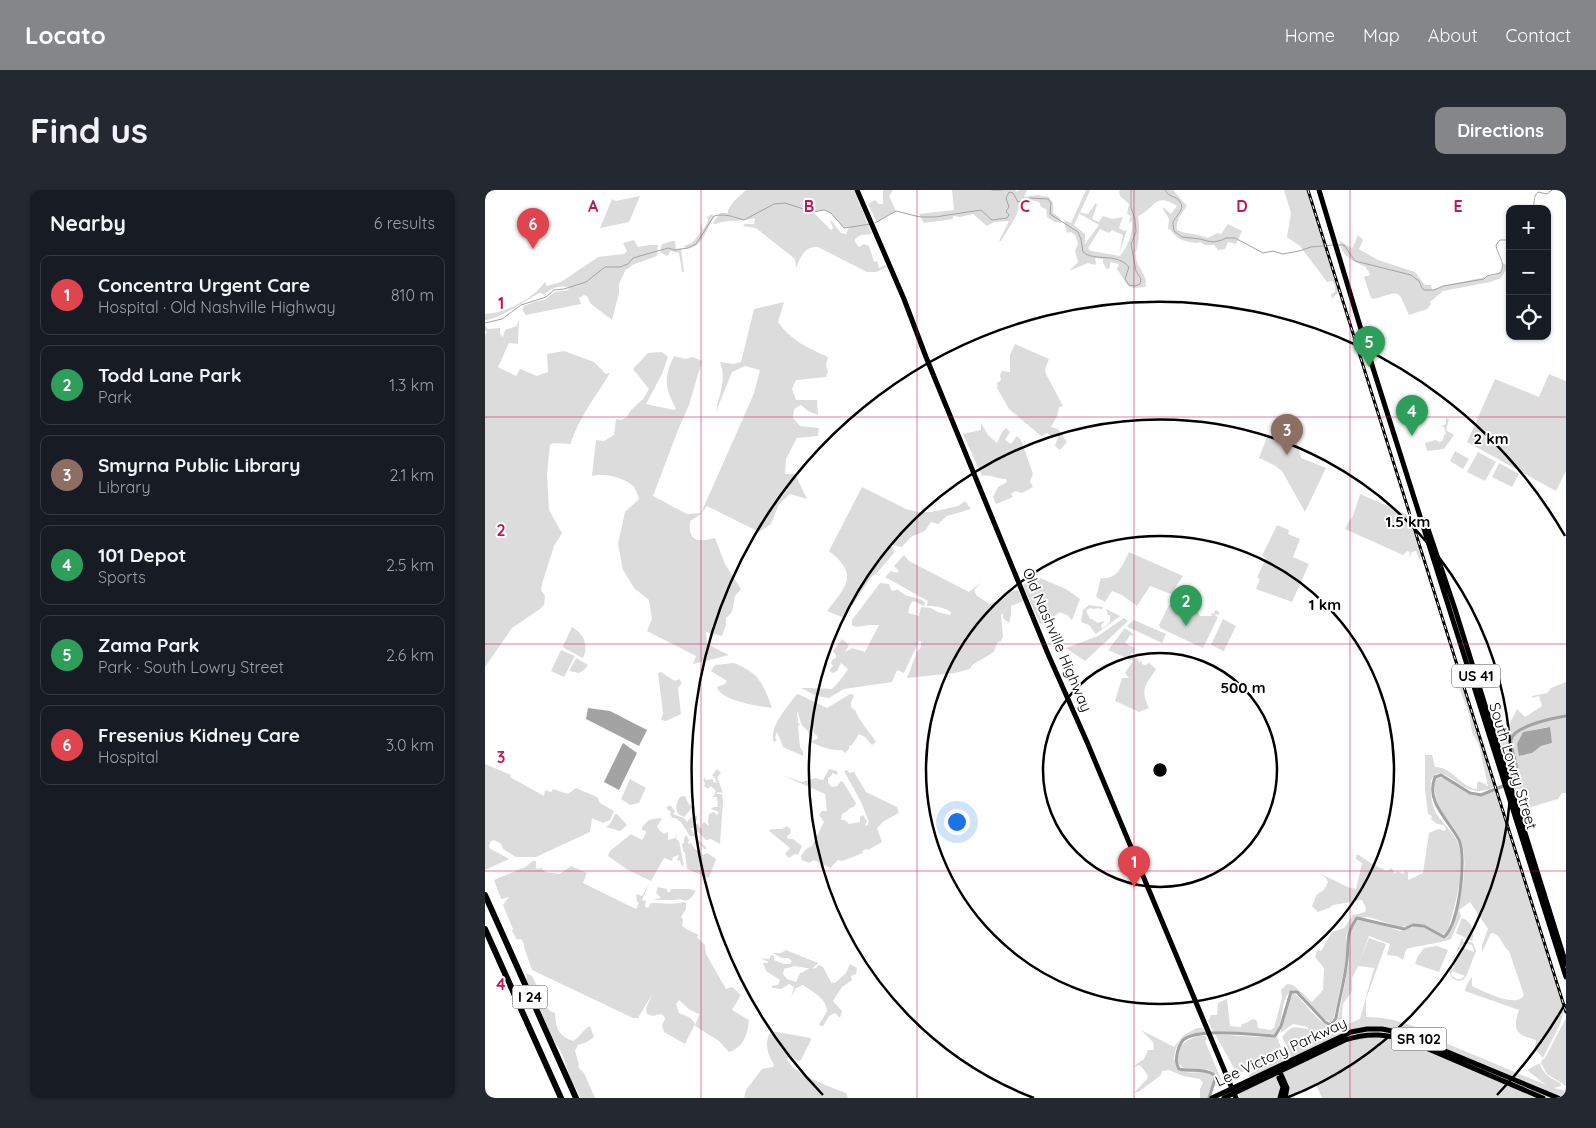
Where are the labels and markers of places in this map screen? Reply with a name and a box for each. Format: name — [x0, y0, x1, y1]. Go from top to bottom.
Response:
pin: 6 — [517, 208, 549, 249]
pin: 5 — [1353, 326, 1385, 367]
pin: 4 — [1396, 395, 1428, 436]
pin: 3 — [1271, 414, 1303, 455]
pin: 2 — [1170, 585, 1202, 626]
centre of rings — [1151, 761, 1169, 779]
pin: 1 — [1118, 846, 1150, 887]

